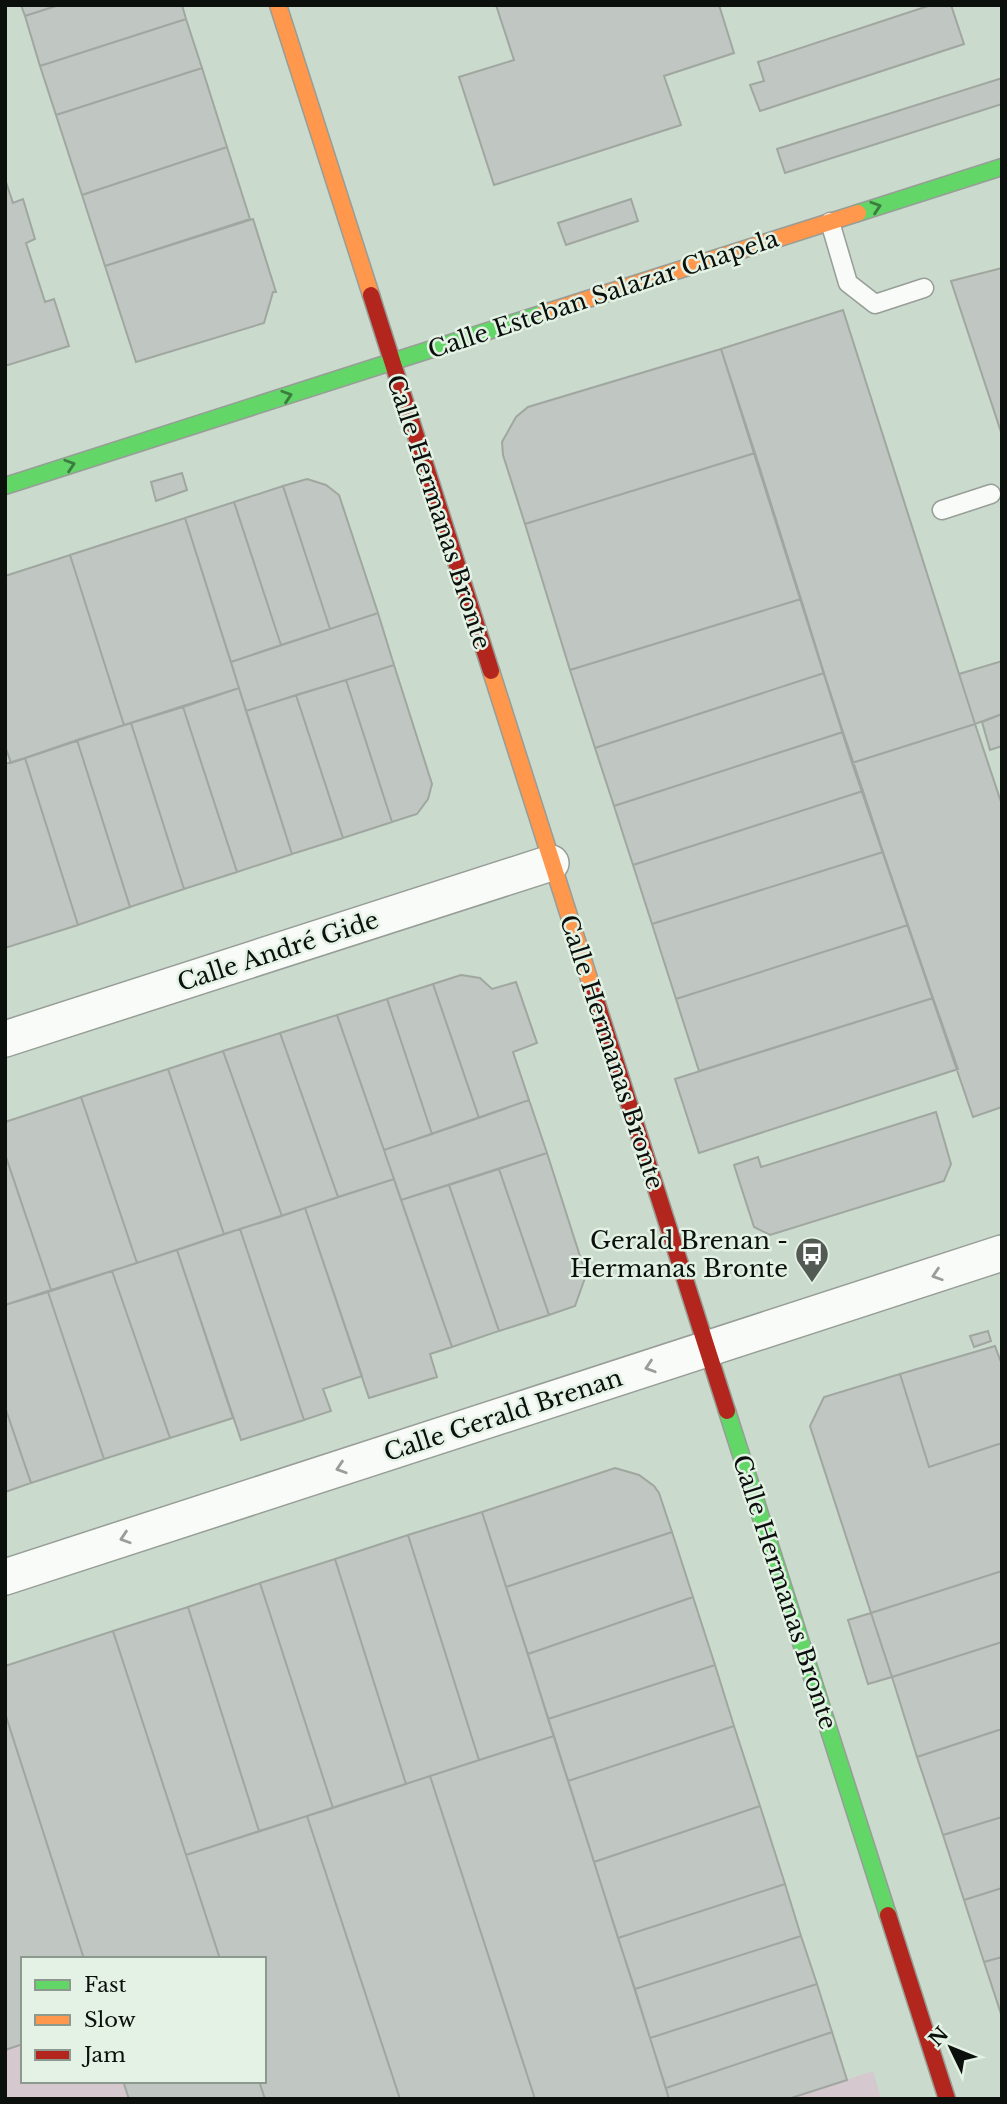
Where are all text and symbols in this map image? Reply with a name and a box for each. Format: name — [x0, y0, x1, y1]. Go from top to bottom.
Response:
one-way arrow — [870, 200, 882, 215]
street label: Calle Esteban Salazar Chapela — [424, 223, 783, 364]
street label: Calle Hermanas Bronte — [381, 371, 497, 653]
one-way arrow — [280, 389, 292, 404]
one-way arrow — [64, 459, 76, 474]
street label: Calle André Gide — [174, 905, 382, 997]
street label: Calle Hermanas Bronte — [554, 911, 670, 1193]
place label: Gerald Brenan - Hermanas Bronte — [570, 1226, 788, 1283]
bus stop icon: Gerald Brenan - Hermanas Bronte — [793, 1235, 831, 1284]
one-way arrow — [931, 1267, 944, 1281]
one-way arrow — [645, 1359, 657, 1374]
street label: Calle Gerald Brenan — [380, 1363, 626, 1467]
street label: Calle Hermanas Bronte — [727, 1451, 843, 1733]
one-way arrow — [335, 1460, 348, 1474]
one-way arrow — [119, 1530, 131, 1544]
legend — [21, 1957, 266, 2083]
text: Fast — [84, 1972, 126, 1998]
text: Slow — [84, 2007, 136, 2033]
north arrow — [916, 2013, 986, 2083]
text: N — [924, 2022, 954, 2051]
text: Jam — [81, 2042, 126, 2068]

